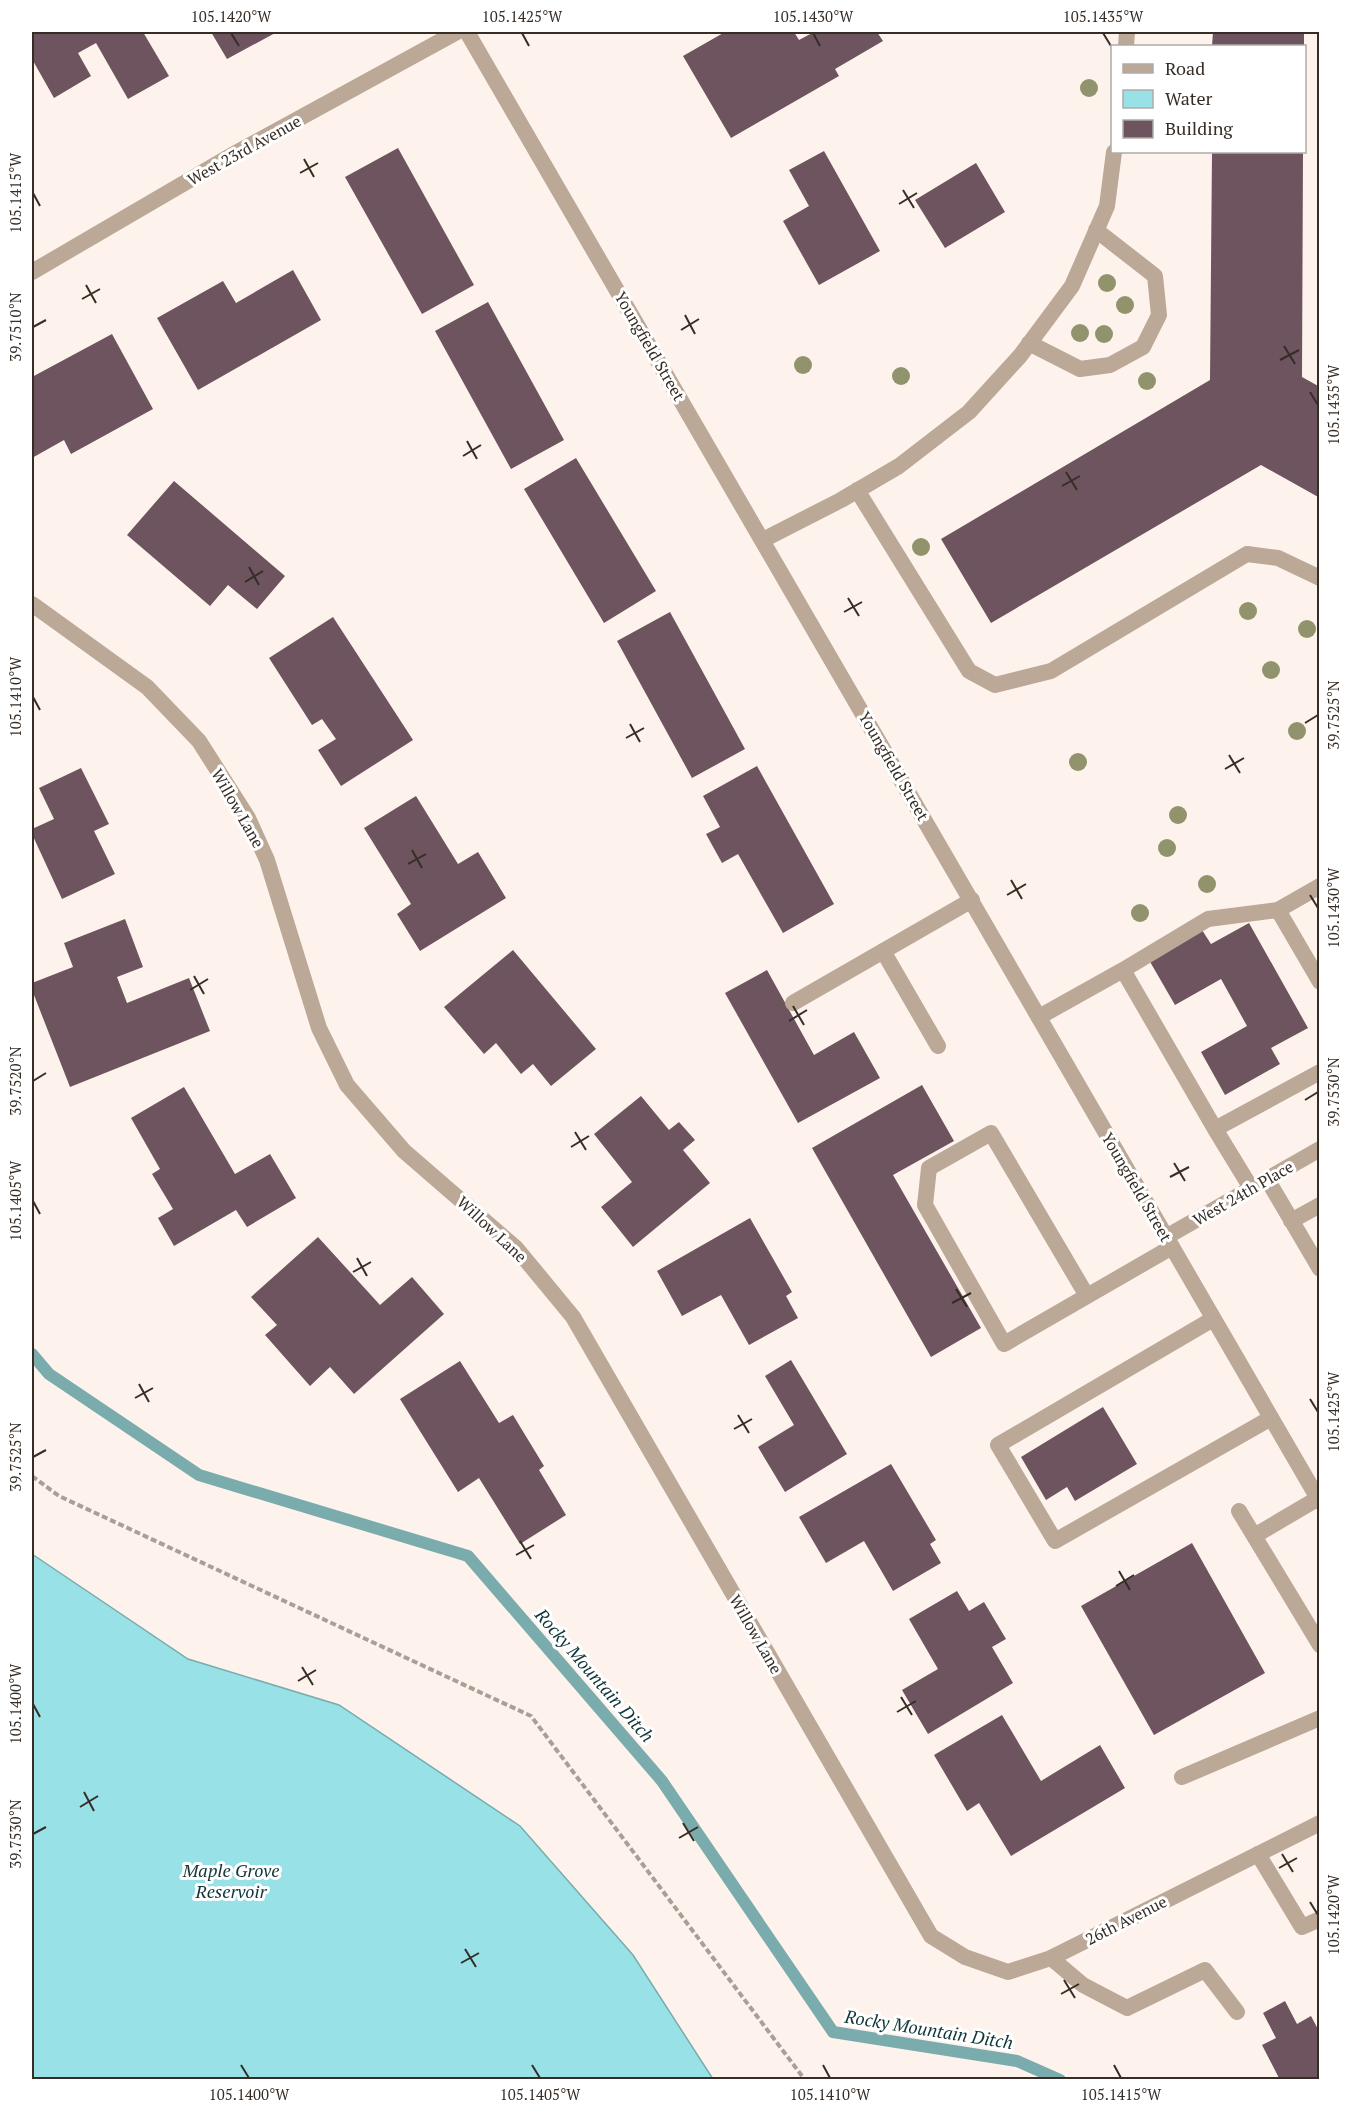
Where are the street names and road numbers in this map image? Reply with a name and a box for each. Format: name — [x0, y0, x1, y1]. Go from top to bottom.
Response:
street label: West 23rd Avenue — [183, 110, 305, 190]
street label: Youngfield Street — [610, 287, 690, 405]
street label: Youngfield Street — [854, 707, 934, 825]
street label: Willow Lane — [206, 764, 270, 852]
street label: Youngfield Street — [1097, 1128, 1177, 1246]
street label: West 24th Place — [1189, 1155, 1297, 1231]
street label: Willow Lane — [452, 1191, 532, 1267]
street label: Willow Lane — [724, 1590, 788, 1678]
street label: 26th Avenue — [1082, 1890, 1170, 1950]

